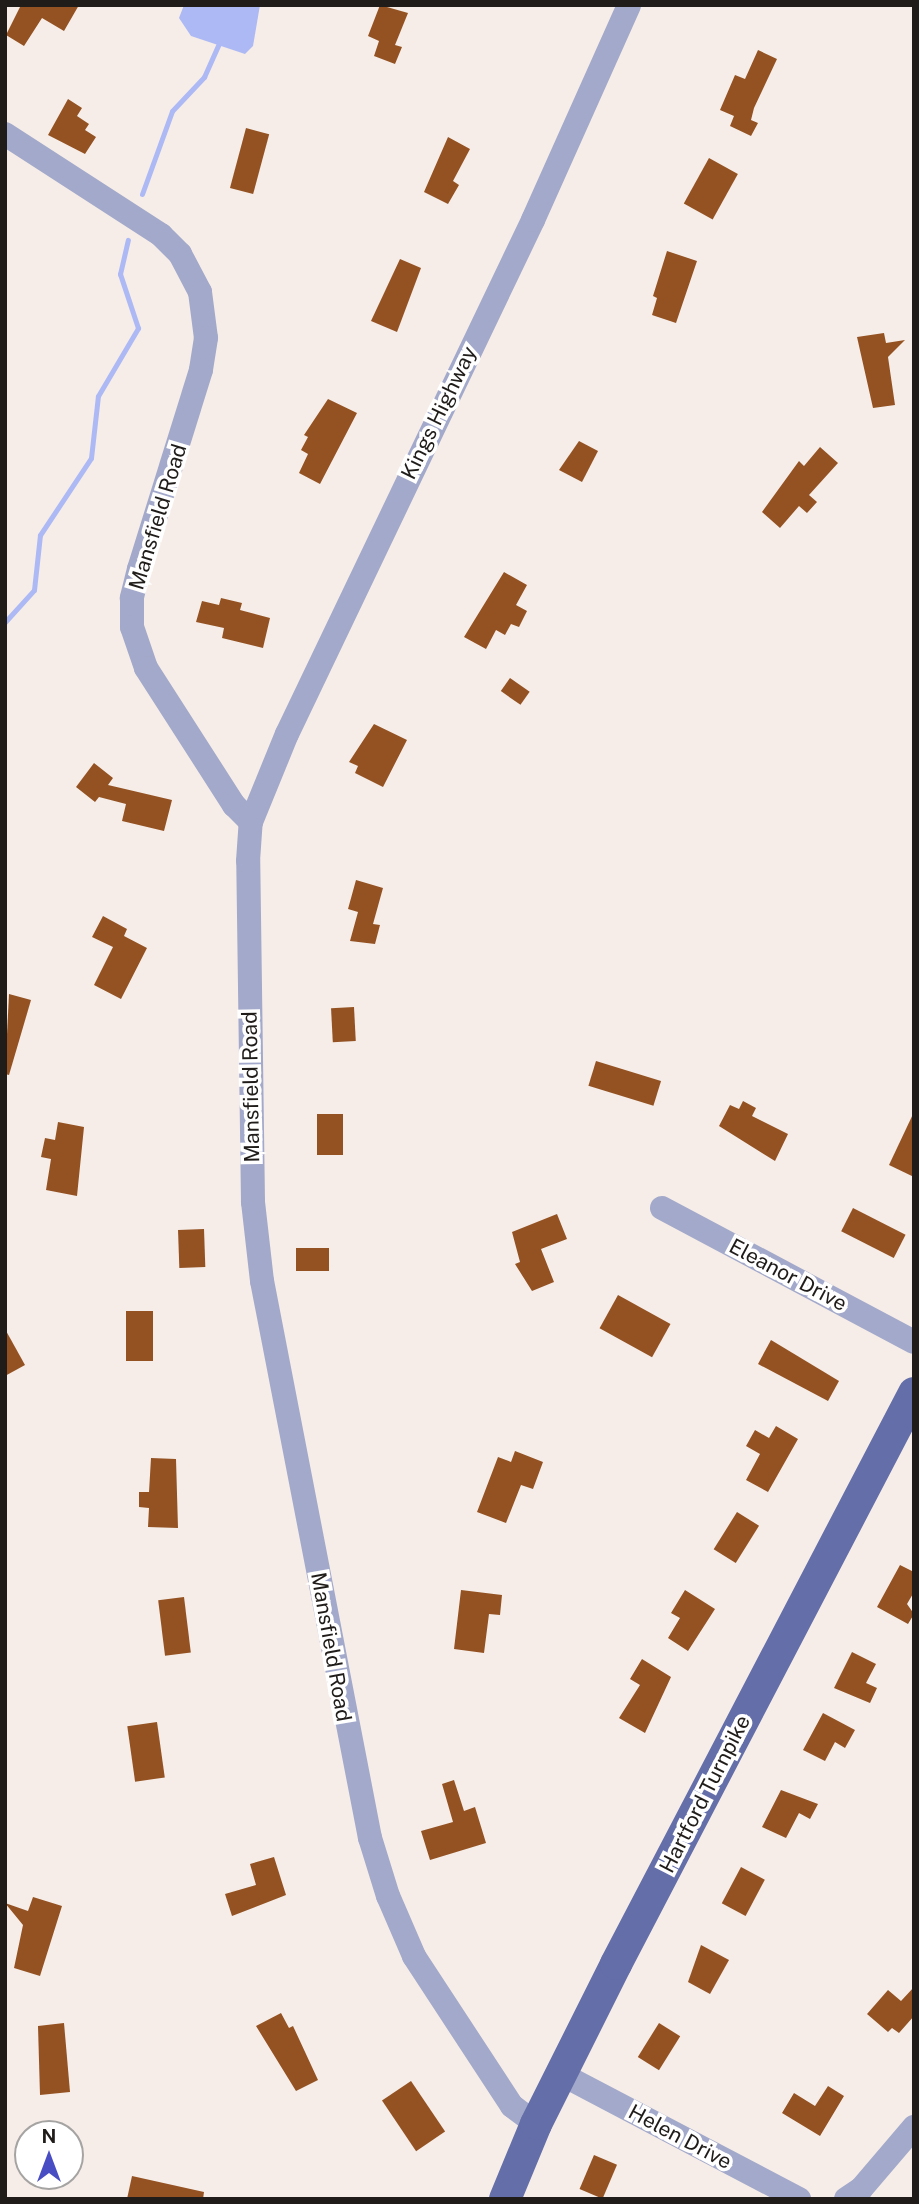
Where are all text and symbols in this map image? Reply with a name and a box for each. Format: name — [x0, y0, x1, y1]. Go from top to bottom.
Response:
street label: Kings Highway — [396, 342, 482, 484]
street label: Mansfield Road — [124, 441, 192, 593]
street label: Mansfield Road — [237, 1011, 265, 1163]
street label: Eleanor Drive — [725, 1233, 851, 1317]
street label: Mansfield Road — [305, 1570, 357, 1724]
street label: Hartford Turnpike — [654, 1711, 756, 1877]
street label: Helen Drive — [624, 2099, 736, 2175]
north arrow — [14, 2120, 84, 2190]
text: N — [42, 2125, 56, 2147]

